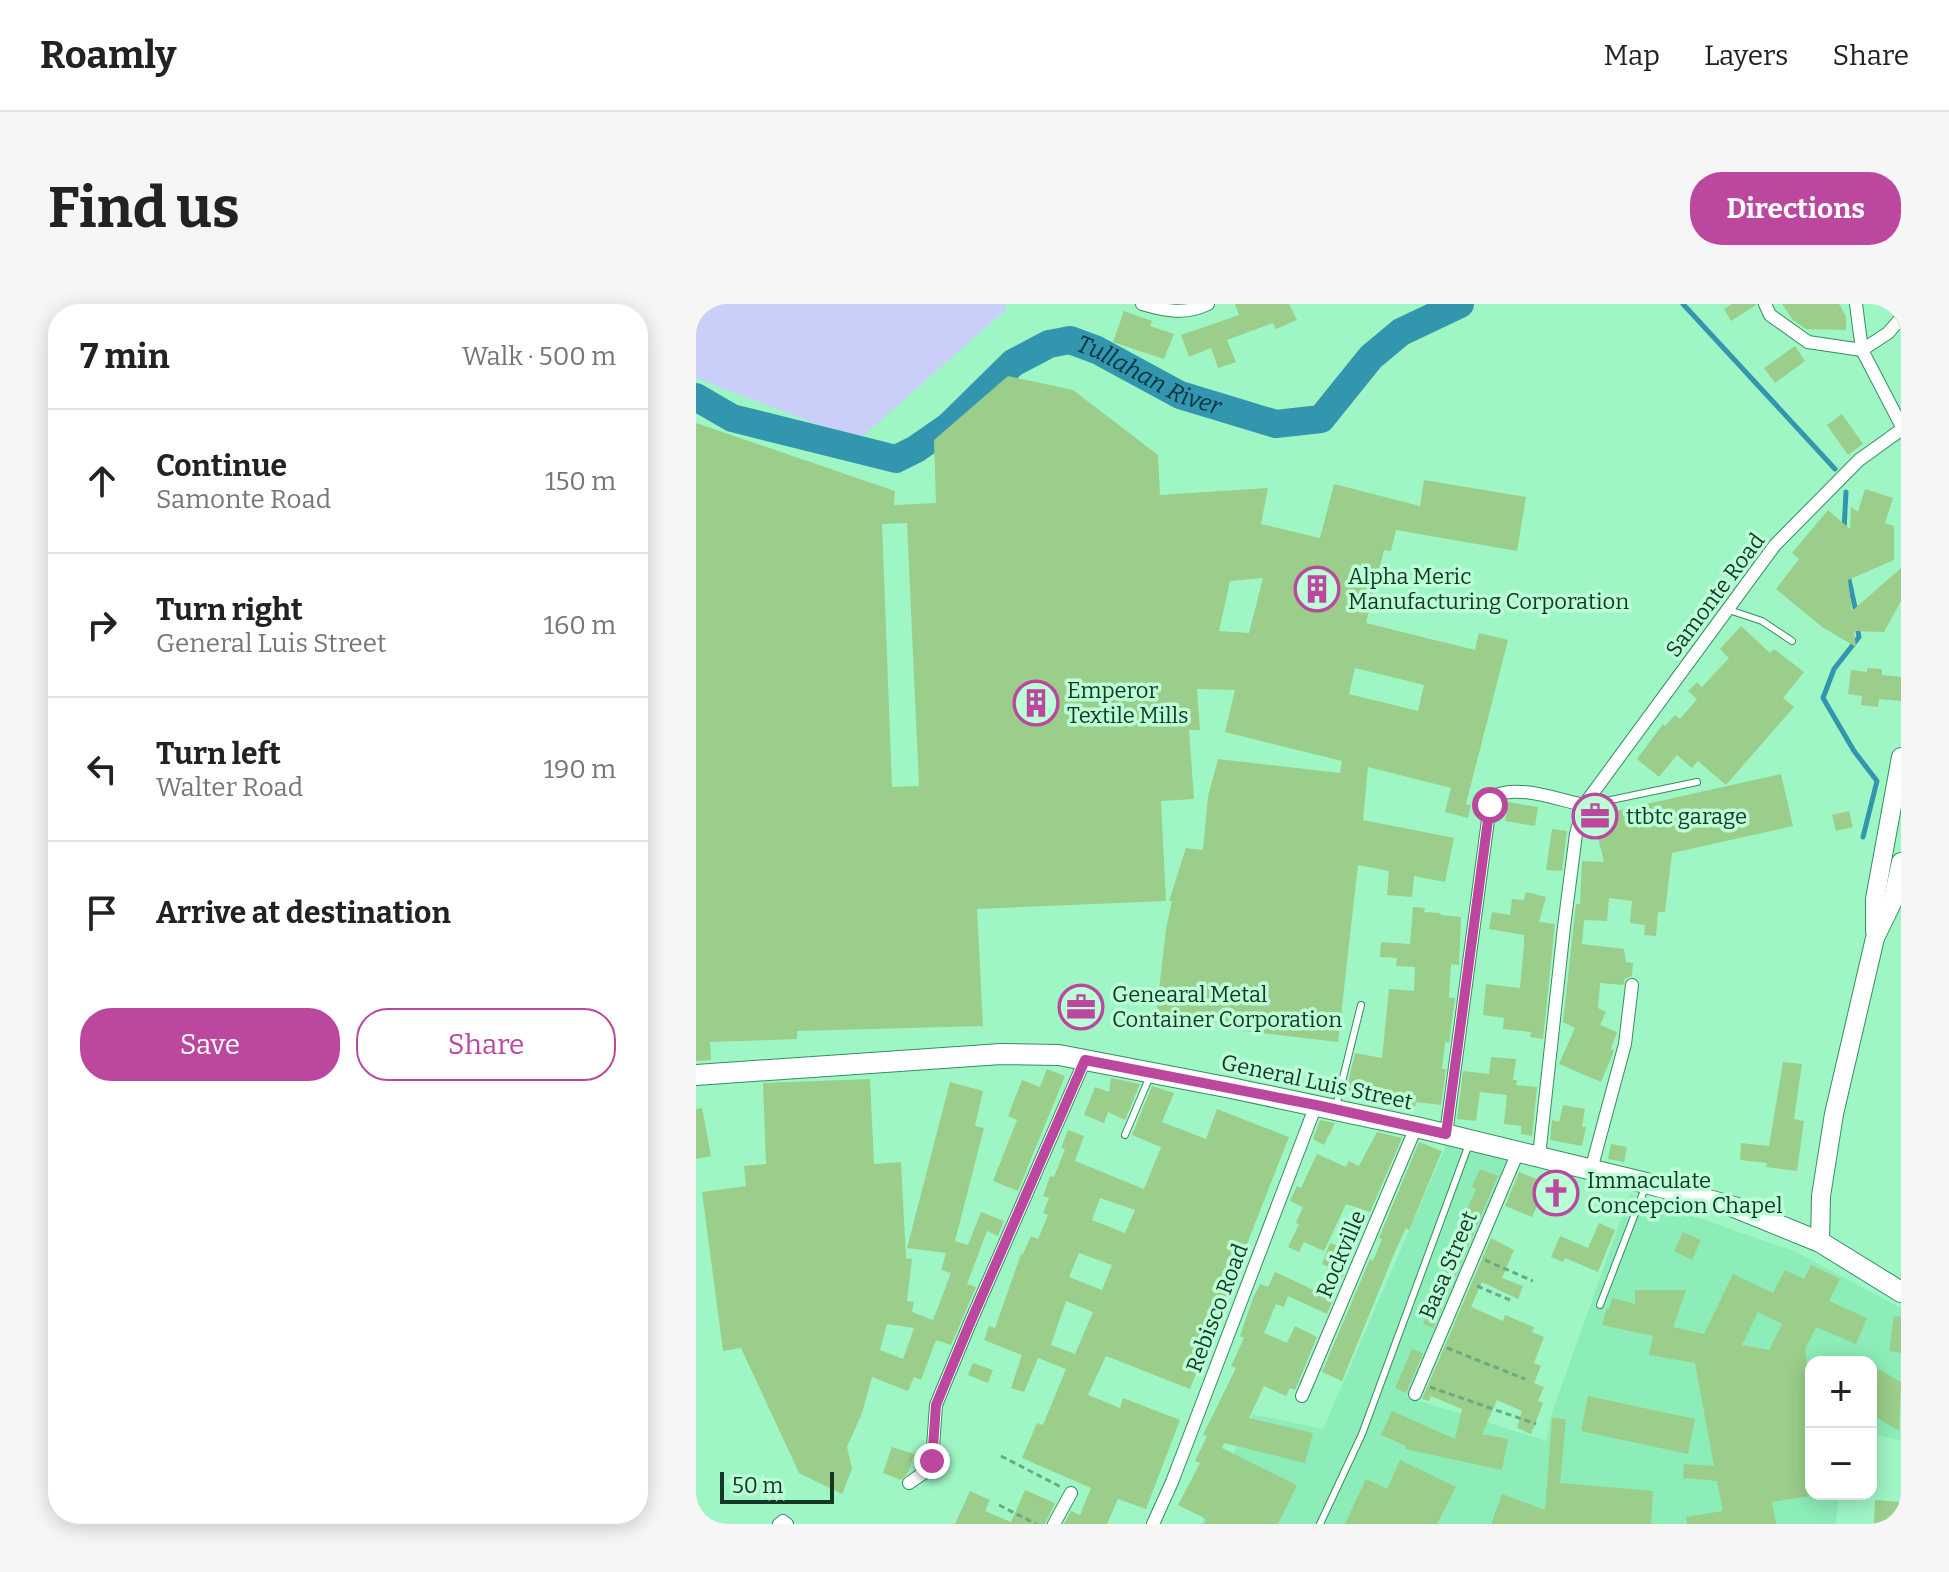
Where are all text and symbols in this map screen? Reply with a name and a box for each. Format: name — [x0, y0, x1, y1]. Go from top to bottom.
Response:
text: Roamly — [40, 32, 176, 78]
text: Map — [1603, 39, 1660, 72]
text: Layers — [1704, 39, 1788, 72]
text: Share — [1832, 39, 1909, 72]
button: Directions — [1690, 172, 1901, 245]
text: Find us — [48, 175, 240, 242]
water label: Tullahan River — [1073, 330, 1226, 421]
text: 7 min — [80, 336, 170, 377]
text: Walk · 500 m — [462, 341, 616, 372]
text: Continue — [156, 448, 287, 484]
icon: ahead — [80, 459, 124, 503]
text: 150 m — [545, 466, 616, 497]
text: Samonte Road — [156, 484, 331, 515]
street label: Samonte Road — [1660, 528, 1770, 662]
place label: Alpha Meric Manufacturing Corporation — [1348, 563, 1629, 615]
building icon: Alpha Meric Manufacturing Corporation — [1293, 565, 1341, 613]
text: Turn right — [156, 592, 303, 628]
icon: right — [80, 603, 124, 647]
text: 160 m — [544, 610, 616, 641]
text: General Luis Street — [156, 628, 386, 659]
place label: Emperor Textile Mills — [1067, 677, 1189, 729]
building icon: Emperor Textile Mills — [1012, 679, 1060, 727]
text: Turn left — [156, 736, 281, 772]
icon: left — [80, 747, 124, 791]
text: 190 m — [544, 754, 616, 785]
text: Walter Road — [156, 772, 303, 803]
route start — [1472, 787, 1508, 823]
office icon: ttbtc garage — [1571, 792, 1619, 840]
place label: ttbtc garage — [1626, 803, 1747, 830]
icon: arrive — [80, 891, 124, 935]
text: Arrive at destination — [156, 895, 451, 931]
place label: Genearal Metal Container Corporation — [1112, 981, 1342, 1033]
office icon: Genearal Metal Container Corporation — [1057, 983, 1105, 1031]
button: Save — [80, 1008, 340, 1081]
button: Share — [356, 1008, 616, 1081]
street label: General Luis Street — [1219, 1049, 1415, 1115]
place label: Immaculate Concepcion Chapel — [1587, 1167, 1782, 1219]
church icon: Immaculate Concepcion Chapel — [1532, 1169, 1580, 1217]
street label: Rockville — [1311, 1206, 1371, 1302]
street label: Basa Street — [1413, 1207, 1483, 1323]
street label: Rebisco Road — [1180, 1240, 1254, 1376]
map controls — [1805, 1356, 1877, 1500]
button: + — [1805, 1356, 1877, 1428]
button: − — [1805, 1428, 1877, 1500]
route end — [914, 1443, 950, 1479]
scale bar — [720, 1468, 834, 1504]
text: 50 m — [732, 1472, 783, 1499]

